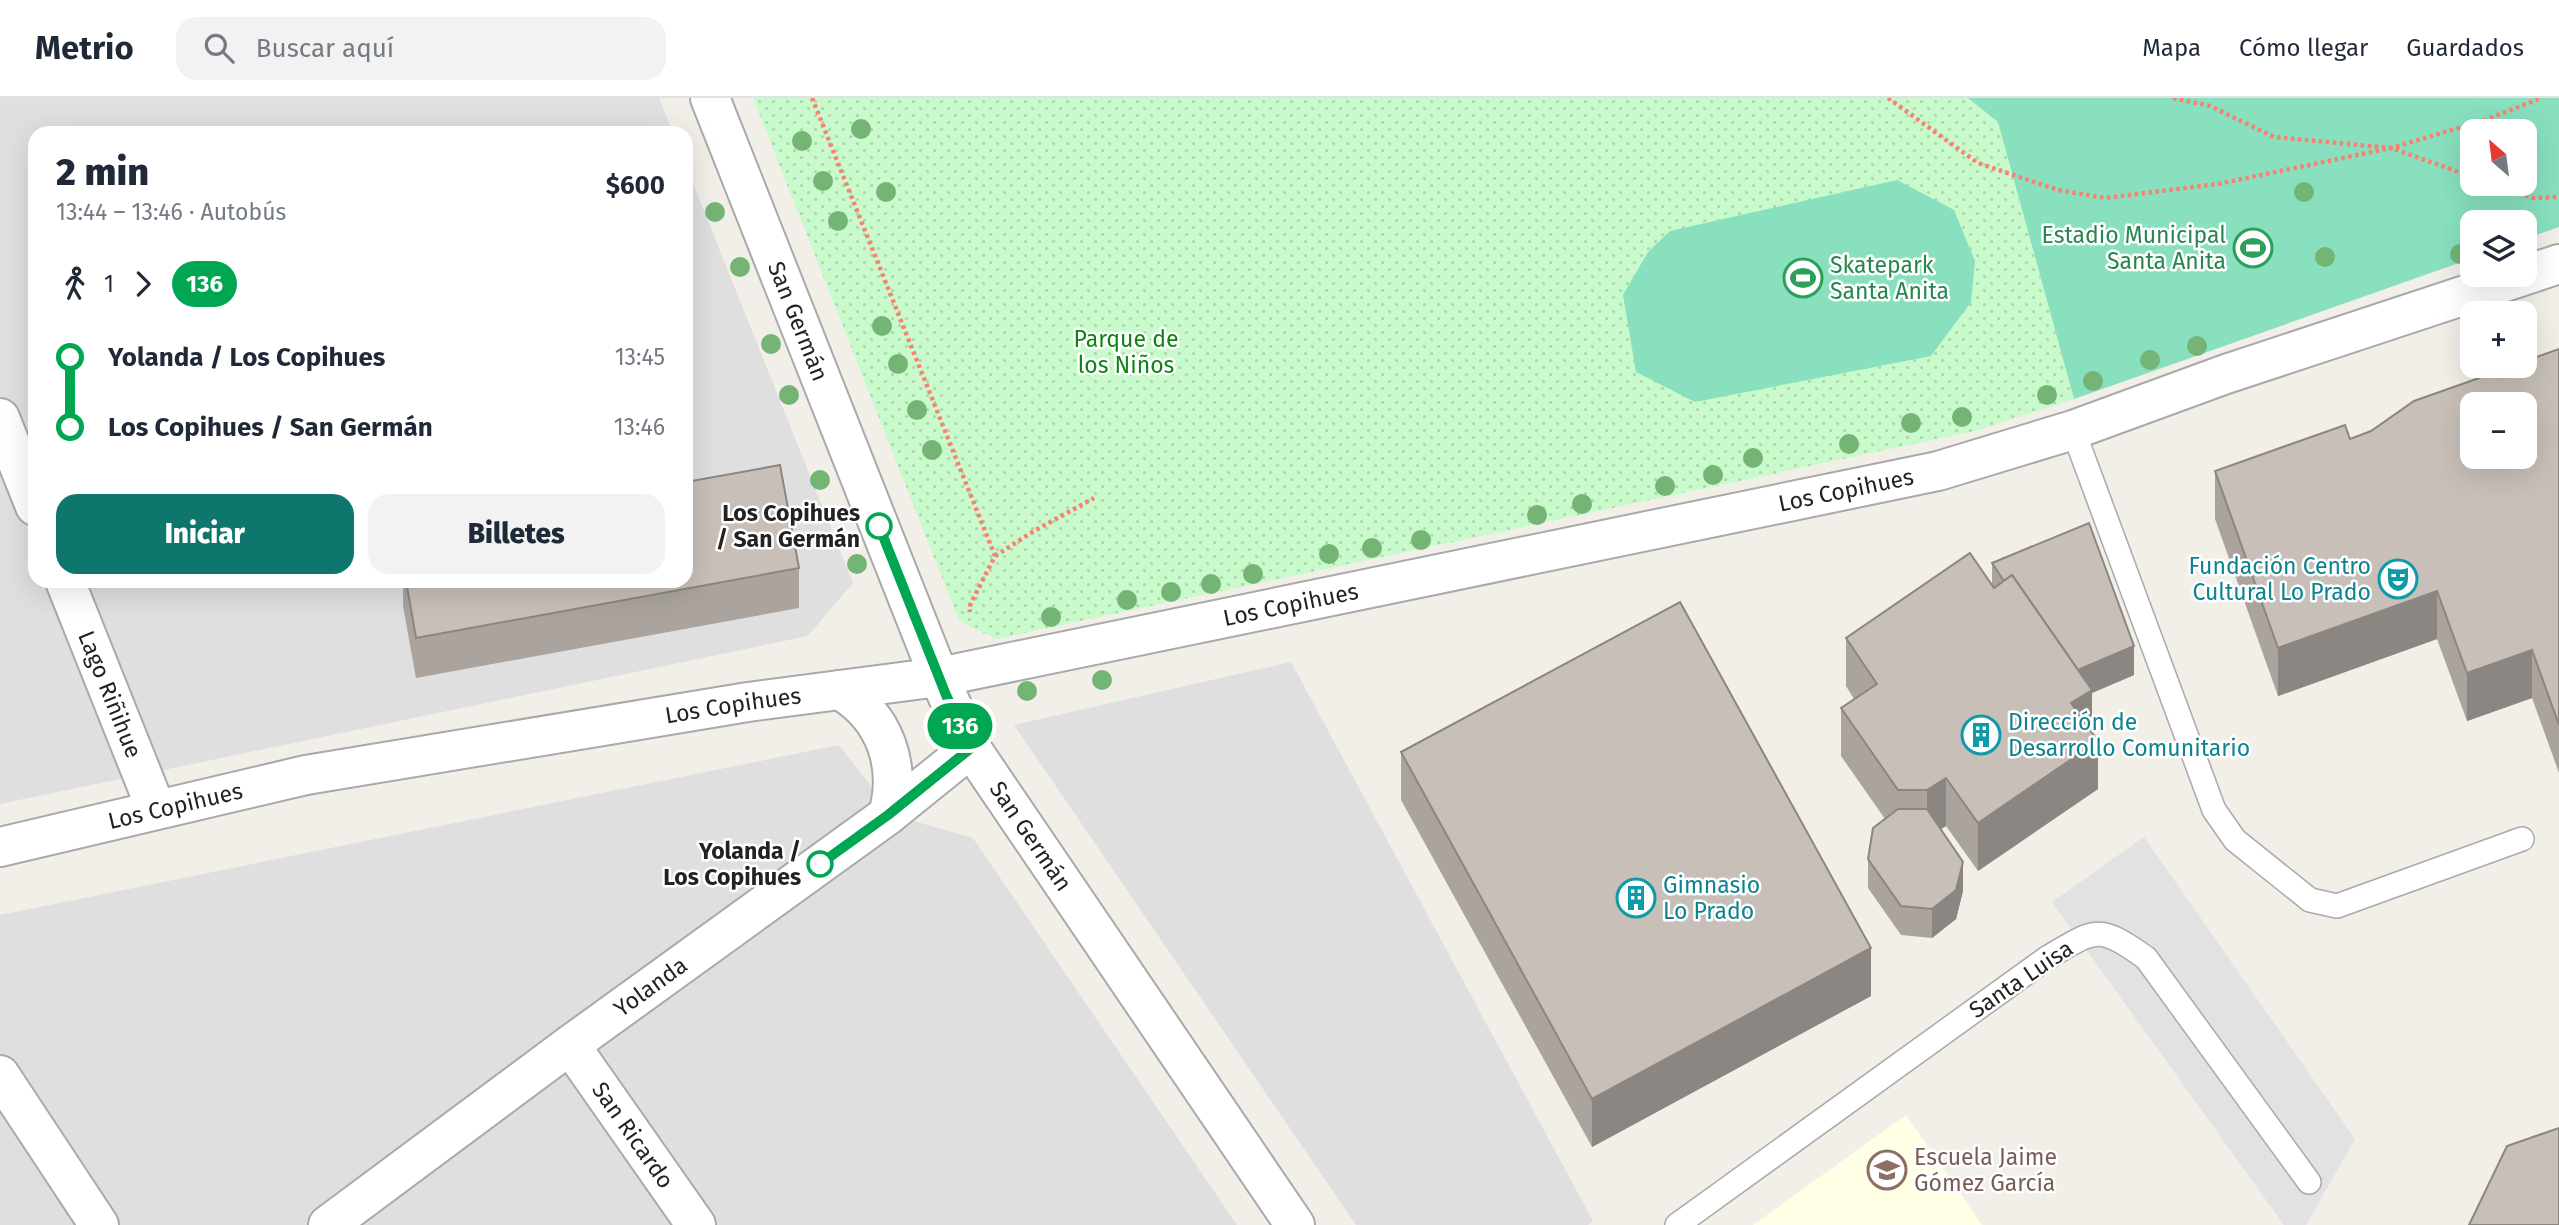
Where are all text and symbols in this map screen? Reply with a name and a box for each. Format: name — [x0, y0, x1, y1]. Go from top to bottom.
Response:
search box — [176, 17, 666, 80]
text: Metrio — [35, 28, 134, 68]
icon: search — [200, 29, 238, 67]
text: Buscar aquí — [256, 33, 394, 64]
text: Mapa — [2142, 34, 2201, 62]
text: Cómo llegar — [2239, 34, 2368, 62]
text: Guardados — [2406, 34, 2524, 62]
north arrow — [2460, 119, 2538, 196]
map controls — [2460, 119, 2537, 469]
text: 2 min — [56, 149, 149, 195]
text: $600 — [606, 170, 665, 201]
text: 13:44 – 13:46 · Autobús — [56, 198, 286, 226]
button: layers — [2460, 210, 2537, 287]
place label: Estadio Municipal Santa Anita — [2041, 221, 2226, 275]
sports icon: Estadio Municipal Santa Anita — [2232, 227, 2274, 269]
place label: Skatepark Santa Anita — [1830, 251, 1949, 305]
street label: San Germán — [762, 257, 835, 385]
sports icon: Skatepark Santa Anita — [1782, 257, 1824, 299]
icon: walk — [56, 265, 94, 303]
icon: forward — [124, 265, 162, 303]
text: 1 — [104, 270, 114, 298]
text: 136 — [186, 270, 223, 298]
button: + — [2460, 301, 2537, 378]
park label: Parque de los Niños — [1074, 325, 1178, 379]
text: Yolanda / Los Copihues — [108, 342, 385, 373]
text: 13:45 — [615, 343, 665, 371]
button: − — [2460, 392, 2537, 469]
text: Los Copihues / San Germán — [108, 412, 433, 443]
text: 13:46 — [614, 413, 665, 441]
street label: Los Copihues — [1776, 462, 1916, 518]
button: Iniciar — [56, 494, 354, 574]
button: Billetes — [368, 494, 665, 574]
place label: Los Copihues / San Germán — [716, 499, 860, 553]
marker: Los Copihues / San Germán — [866, 513, 892, 539]
place label: Fundación Centro Cultural Lo Prado — [2189, 552, 2371, 606]
theatre icon: Fundación Centro Cultural Lo Prado — [2377, 558, 2419, 600]
street label: Los Copihues — [1221, 577, 1361, 632]
street label: Lago Riñihue — [72, 627, 148, 762]
street label: Los Copihues — [663, 681, 803, 730]
line badge: 136 — [920, 703, 1000, 749]
place label: Dirección de Desarrollo Comunitario — [2008, 708, 2250, 762]
text: 136 — [941, 712, 979, 740]
building icon: Dirección de Desarrollo Comunitario — [1960, 714, 2002, 756]
street label: Los Copihues — [105, 776, 245, 835]
street label: San Germán — [984, 776, 1078, 896]
place label: Yolanda / Los Copihues — [663, 837, 801, 891]
marker: Yolanda / Los Copihues — [807, 851, 833, 877]
place label: Gimnasio Lo Prado — [1663, 871, 1760, 925]
building icon: Gimnasio Lo Prado — [1615, 877, 1657, 919]
street label: Santa Luisa — [1964, 934, 2078, 1024]
street label: Yolanda — [608, 951, 693, 1023]
street label: San Ricardo — [586, 1076, 680, 1194]
place label: Escuela Jaime Gómez García — [1914, 1143, 2057, 1197]
school or university icon: Escuela Jaime Gómez García — [1866, 1149, 1908, 1191]

